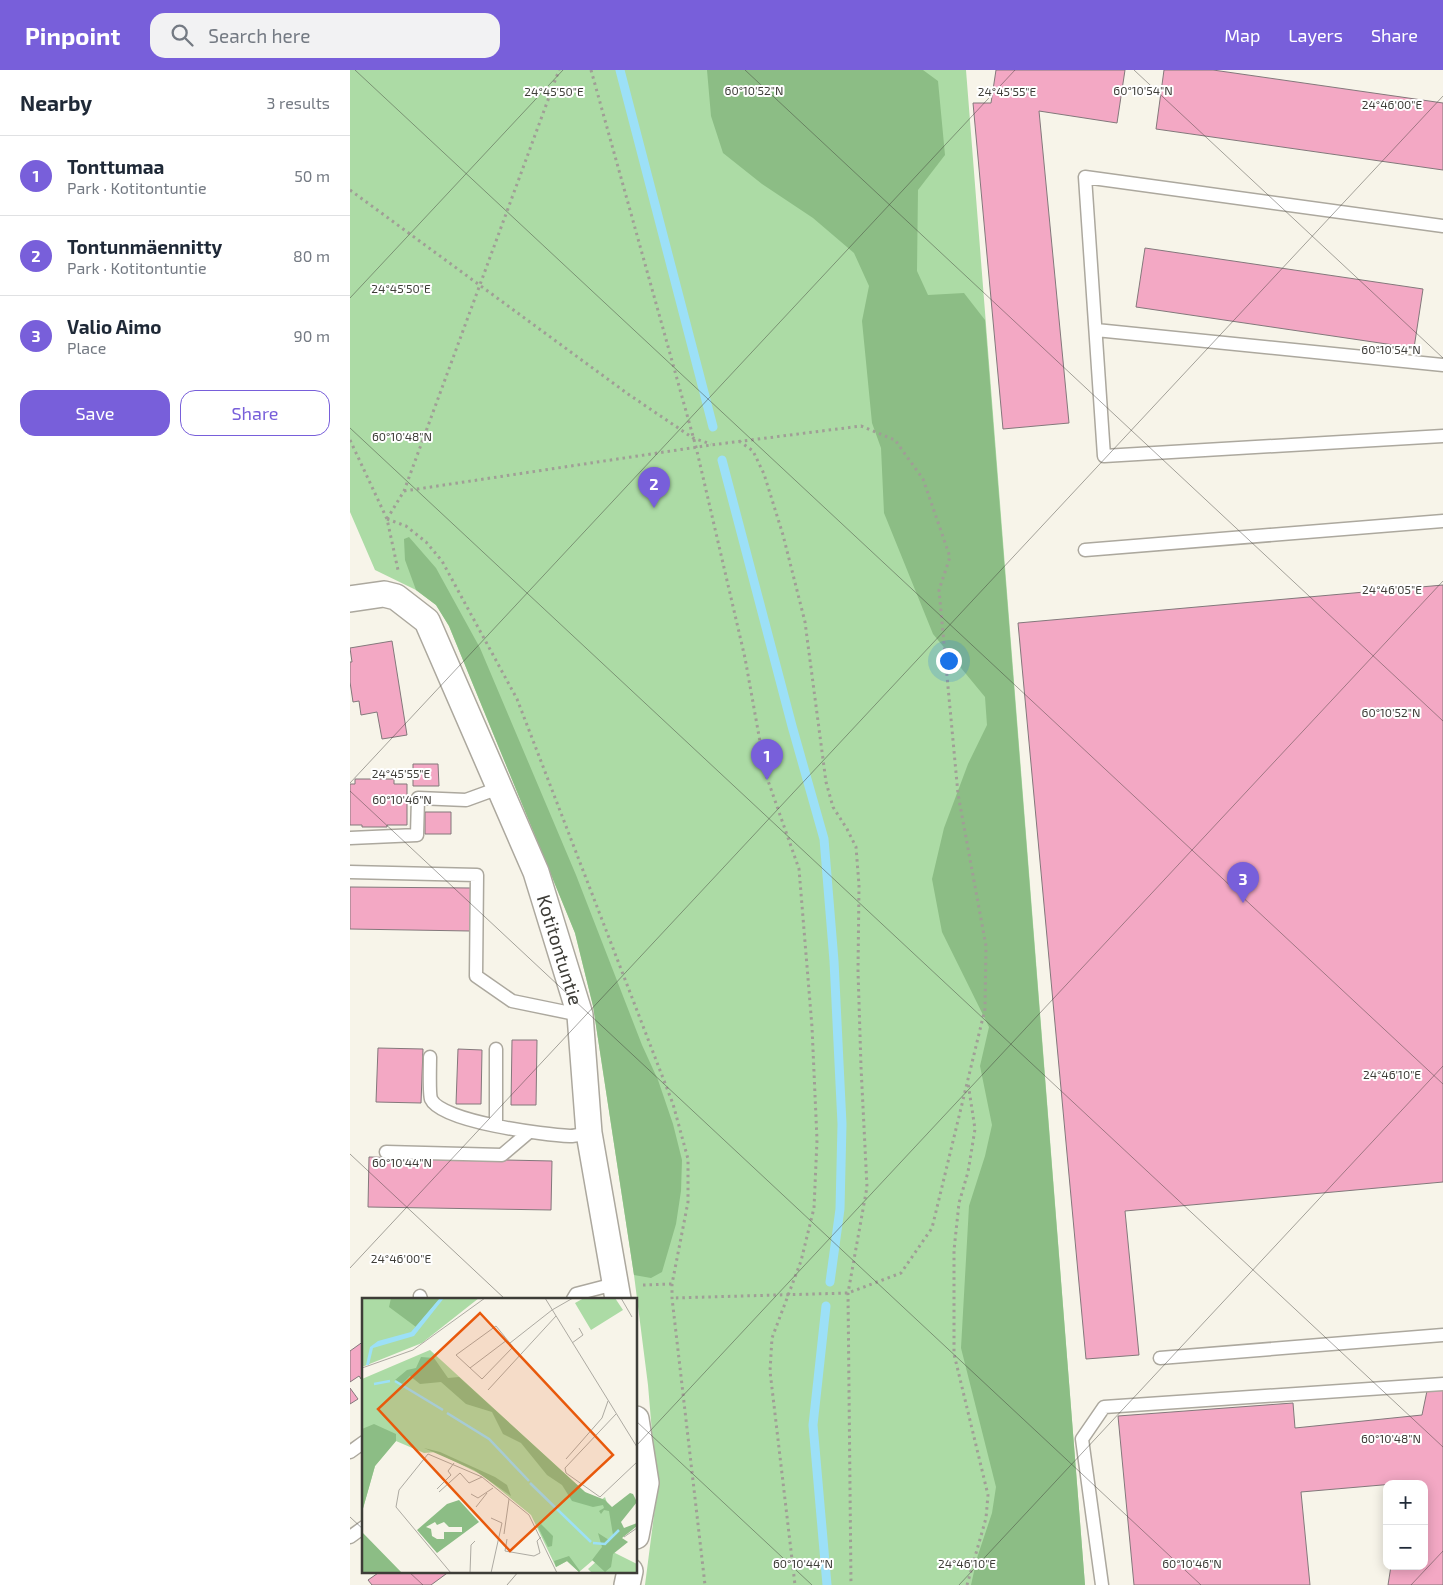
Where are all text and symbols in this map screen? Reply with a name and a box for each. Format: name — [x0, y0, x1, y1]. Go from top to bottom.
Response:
search box — [150, 13, 500, 58]
text: Pinpoint — [25, 21, 120, 50]
icon: search — [168, 21, 196, 49]
text: Search here — [208, 24, 310, 47]
text: Map — [1224, 24, 1260, 46]
text: Layers — [1288, 24, 1343, 46]
text: Share — [1371, 24, 1418, 46]
text: 60°10'52"N — [725, 83, 783, 97]
text: 60°10'54"N — [1113, 83, 1173, 97]
text: 24°45'50"E — [524, 84, 584, 98]
text: 24°45'55"E — [978, 84, 1037, 98]
text: Nearby — [20, 90, 92, 115]
text: 3 results — [267, 93, 330, 112]
text: 24°46'00"E — [1362, 97, 1423, 111]
text: Tonttumaa — [67, 155, 164, 178]
text: 1 — [33, 166, 39, 185]
text: 50 m — [294, 166, 330, 185]
text: Park · Kotitontuntie — [67, 178, 207, 197]
text: Tontunmäennitty — [67, 235, 222, 258]
text: 2 — [31, 246, 41, 265]
text: 80 m — [293, 246, 330, 265]
text: Park · Kotitontuntie — [67, 258, 207, 277]
text: 24°45'50"E — [371, 281, 431, 295]
text: Valio Aimo — [67, 315, 161, 338]
text: 3 — [31, 326, 41, 345]
text: 90 m — [294, 326, 330, 345]
text: Place — [67, 338, 106, 357]
text: 60°10'54"N — [1361, 342, 1421, 356]
button: Save — [20, 390, 170, 436]
button: Share — [180, 390, 330, 436]
text: 60°10'48"N — [372, 429, 432, 443]
pin: 2 — [638, 467, 670, 508]
text: 24°46'05"E — [1362, 582, 1422, 596]
your location — [936, 648, 962, 674]
text: 60°10'52"N — [1362, 705, 1420, 719]
pin: 1 — [751, 739, 783, 780]
text: 24°45'55"E — [372, 766, 431, 780]
text: 60°10'46"N — [372, 792, 432, 806]
pin: 3 — [1227, 862, 1259, 903]
street label: Kotitontuntie — [533, 892, 588, 1008]
text: 24°46'10"E — [1363, 1067, 1421, 1081]
text: 60°10'44"N — [372, 1155, 432, 1169]
text: 24°46'00"E — [371, 1251, 432, 1265]
inset map — [362, 1298, 638, 1572]
text: 60°10'48"N — [1361, 1431, 1421, 1445]
map controls — [1383, 1480, 1428, 1570]
button: + — [1383, 1480, 1428, 1525]
button: − — [1383, 1525, 1428, 1570]
text: 60°10'44"N — [773, 1556, 833, 1570]
text: 24°46'10"E — [938, 1556, 996, 1570]
text: 60°10'46"N — [1162, 1556, 1222, 1570]

